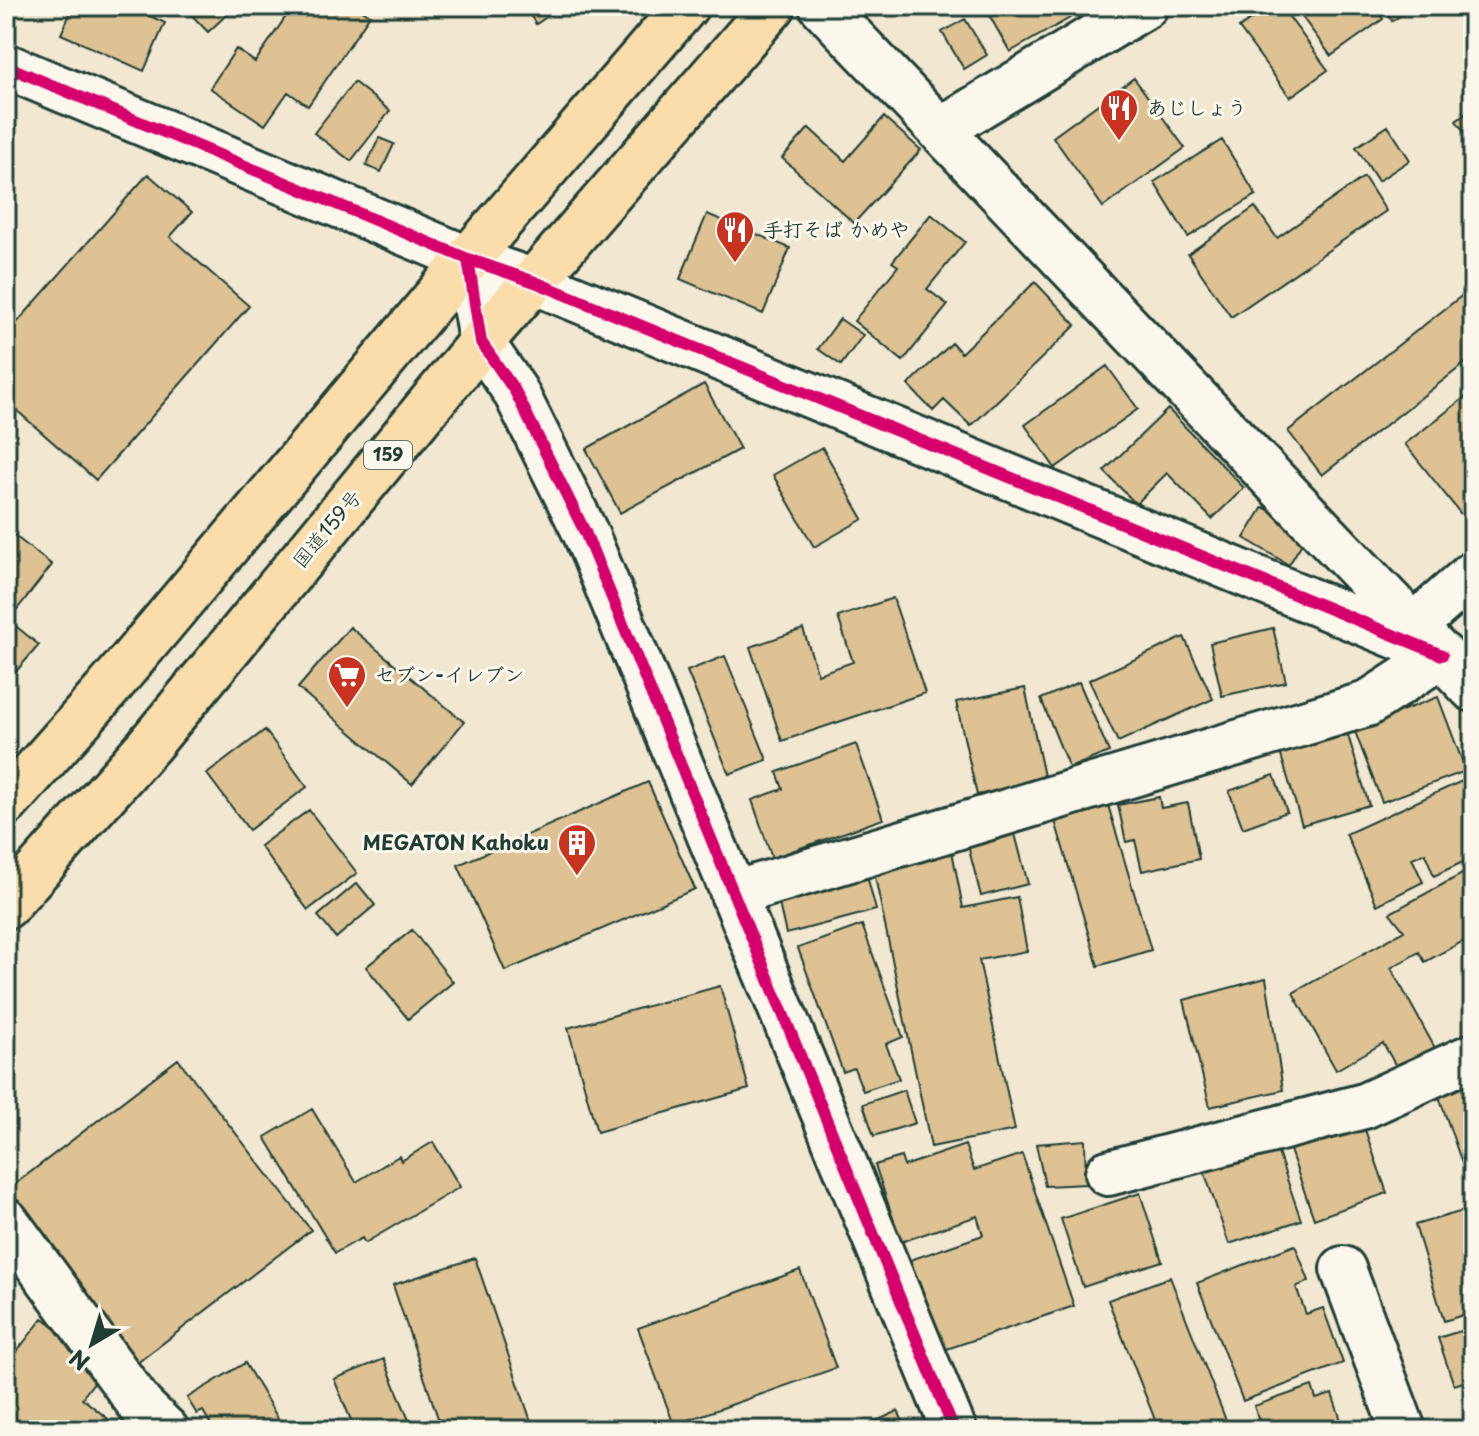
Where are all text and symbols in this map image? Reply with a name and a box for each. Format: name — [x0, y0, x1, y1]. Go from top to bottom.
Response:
restaurant icon: あじしょう — [1098, 87, 1140, 142]
place label: あじしょう — [1147, 92, 1247, 122]
restaurant icon: 手打そば かめや — [714, 209, 756, 264]
place label: 手打そば かめや — [763, 214, 909, 244]
road number: 159 — [364, 441, 412, 469]
street label: 国道159号 — [285, 483, 368, 574]
supermarket icon: セブン-イレブン — [326, 654, 368, 709]
place label: セブン-イレブン — [375, 659, 524, 689]
building icon: MEGATON Kahoku — [556, 822, 598, 877]
place label: MEGATON Kahoku — [363, 827, 549, 857]
north arrow — [52, 1304, 132, 1384]
text: N — [62, 1343, 96, 1379]

